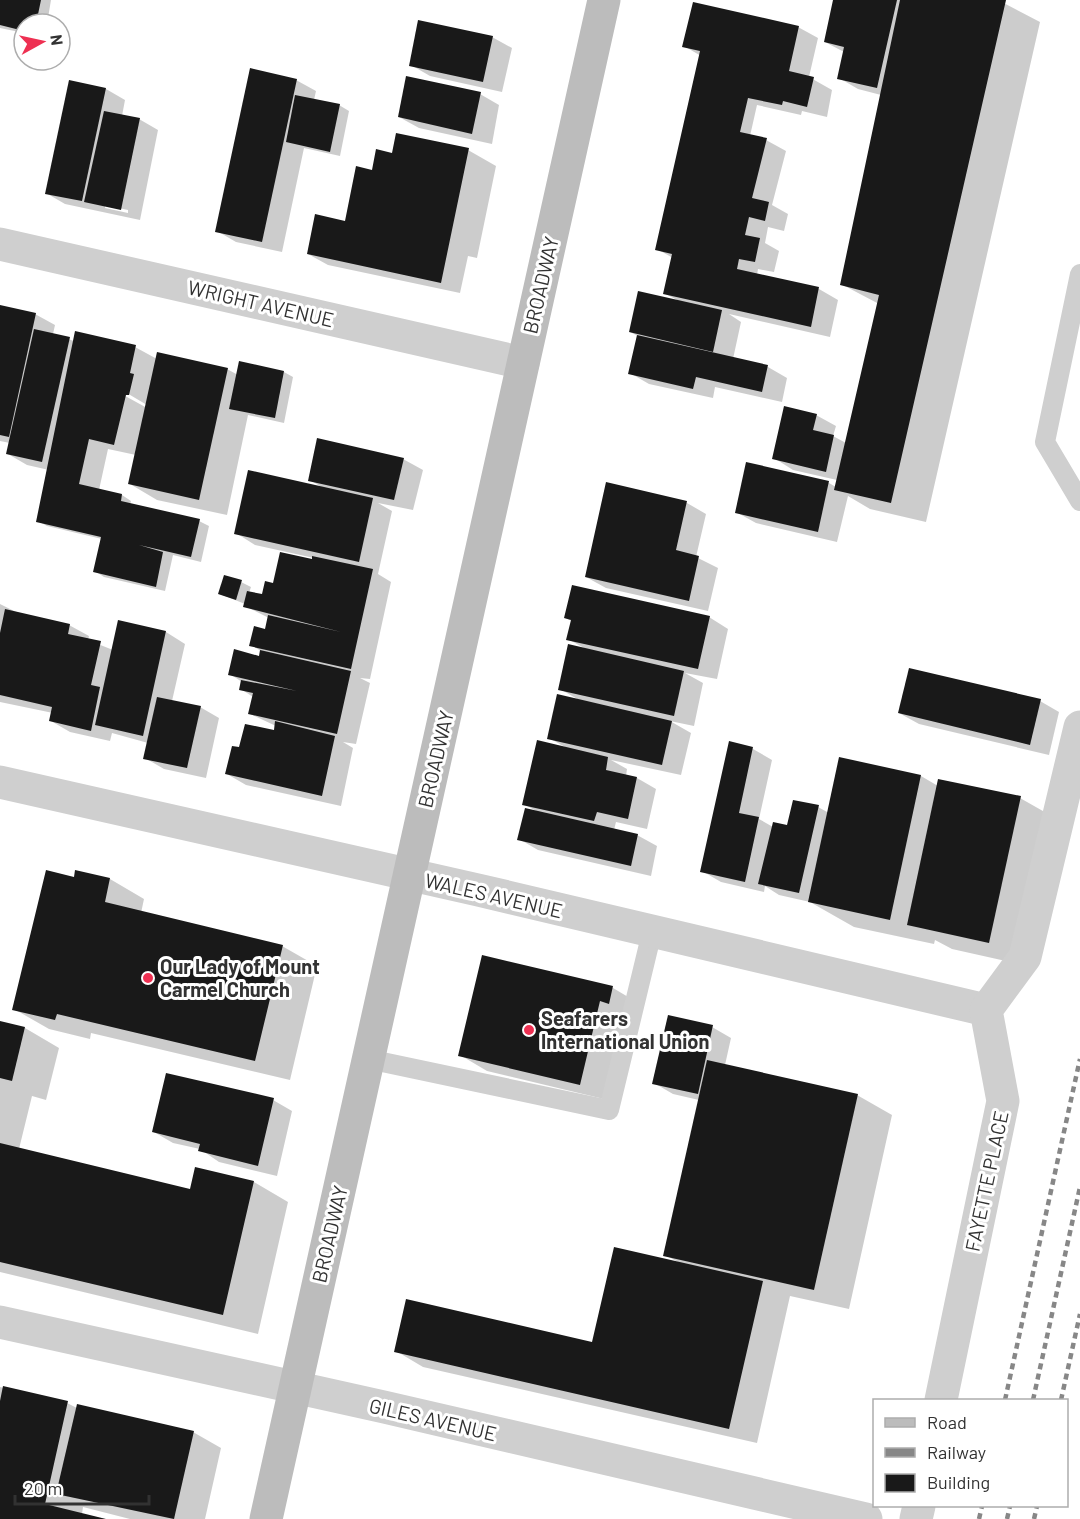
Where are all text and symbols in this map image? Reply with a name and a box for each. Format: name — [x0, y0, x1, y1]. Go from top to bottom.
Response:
north arrow — [12, 12, 72, 72]
text: N — [47, 33, 67, 46]
street label: BROADWAY — [517, 234, 563, 336]
street label: WRIGHT AVENUE — [186, 275, 336, 331]
street label: BROADWAY — [412, 708, 458, 810]
street label: WALES AVENUE — [423, 868, 565, 922]
place label: Our Lady of Mount Carmel Church — [160, 954, 320, 1001]
marker: Our Lady of Mount Carmel Church — [141, 971, 155, 985]
place label: Seafarers International Union — [541, 1006, 709, 1053]
marker: Seafarers International Union — [522, 1023, 536, 1037]
street label: FAYETTE PLACE — [959, 1108, 1013, 1254]
street label: BROADWAY — [306, 1183, 352, 1285]
street label: GILES AVENUE — [367, 1393, 499, 1445]
legend — [873, 1399, 1068, 1507]
text: Road — [927, 1411, 967, 1433]
text: Railway — [927, 1441, 986, 1463]
scale bar — [15, 1468, 148, 1506]
text: Building — [927, 1471, 990, 1493]
text: 20 m — [24, 1477, 62, 1499]

